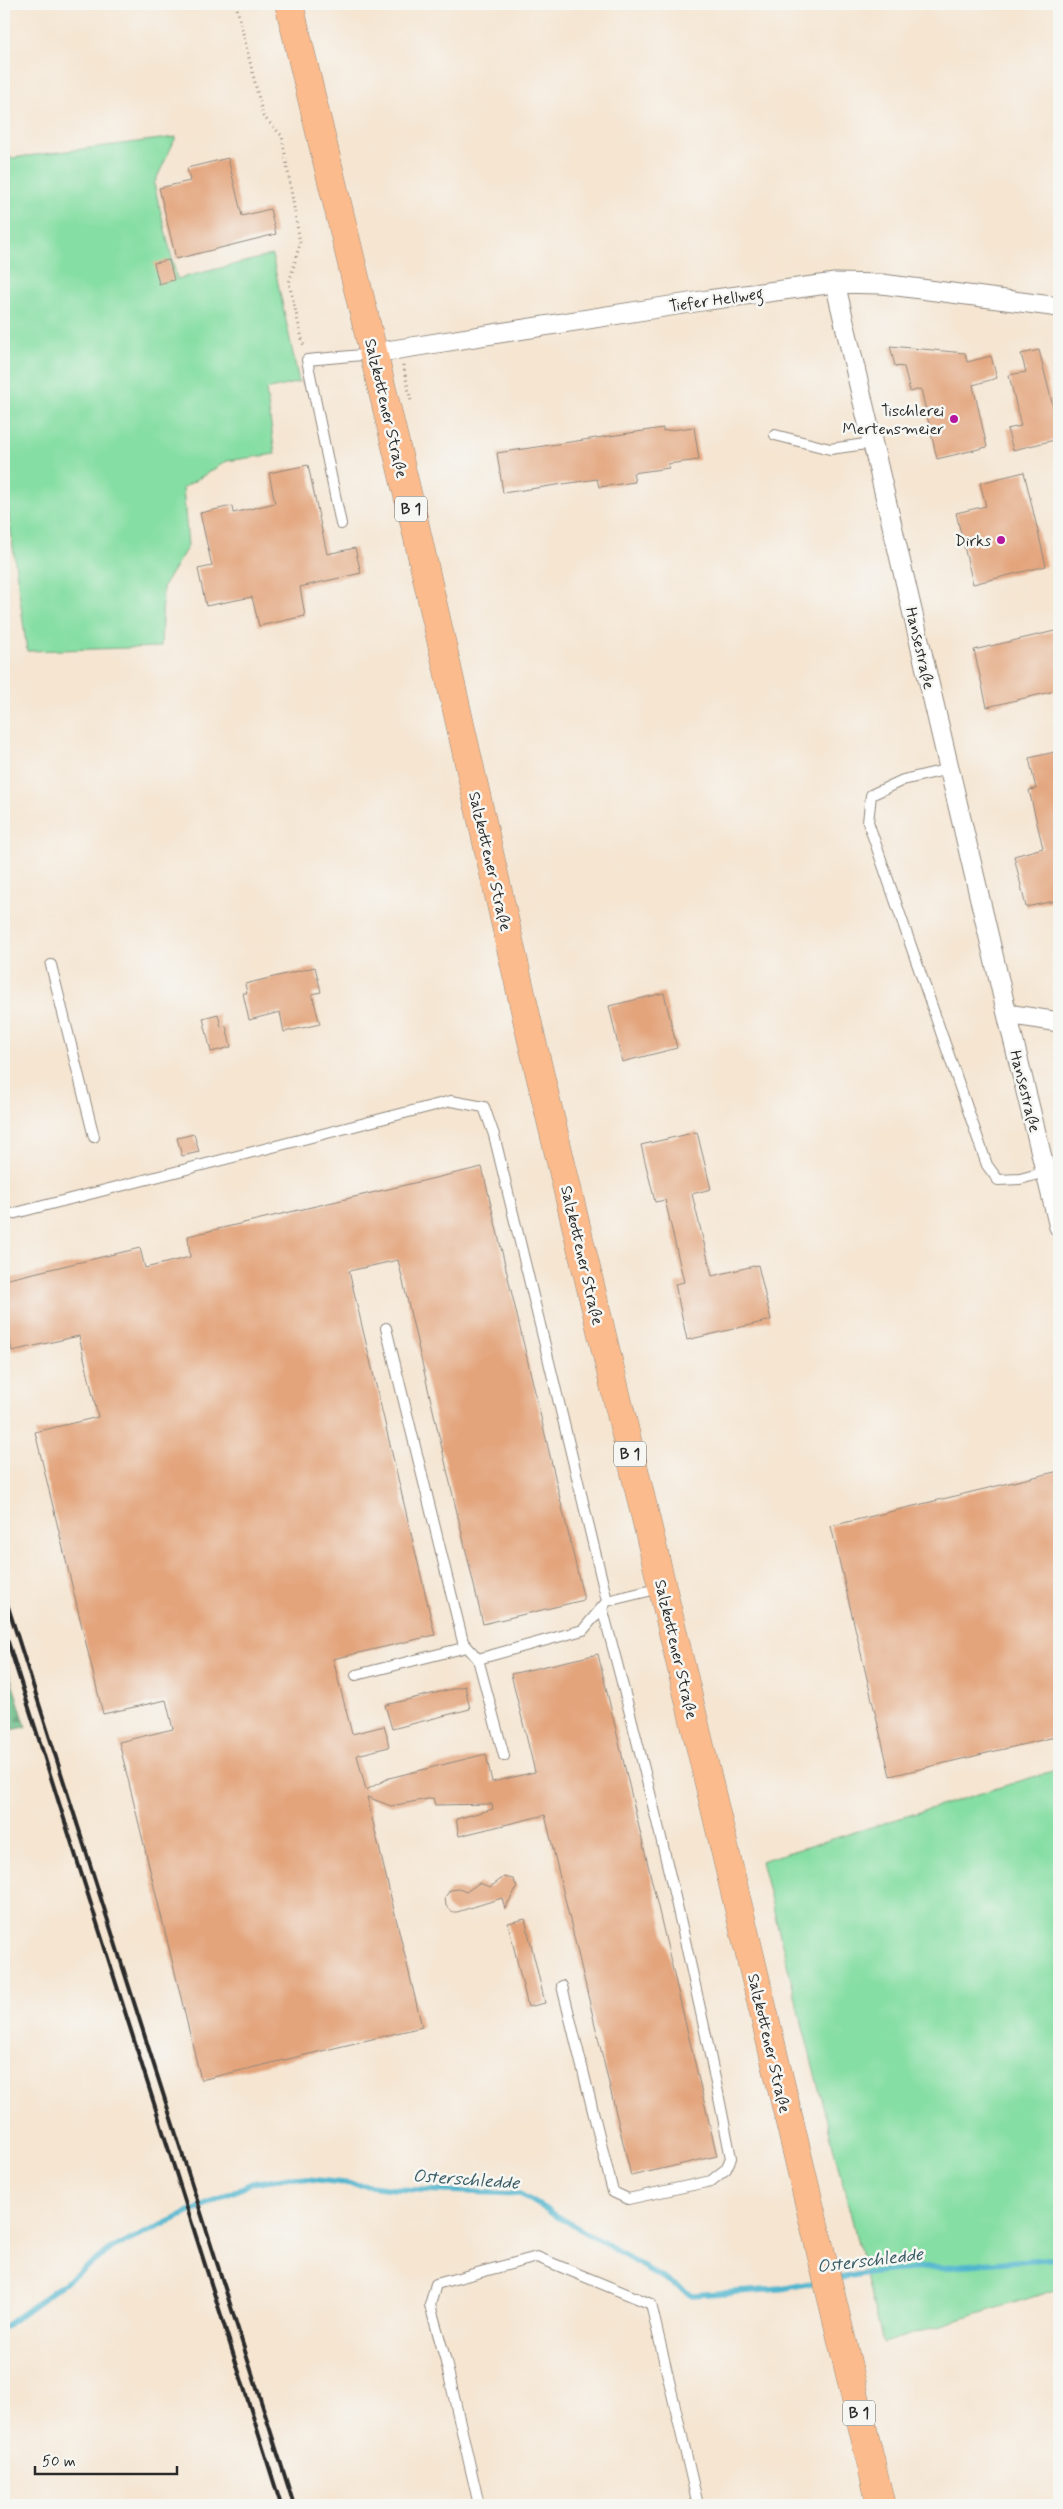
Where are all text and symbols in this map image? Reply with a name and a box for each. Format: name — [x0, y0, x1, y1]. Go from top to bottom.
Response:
street label: Tiefer Hellweg — [668, 283, 765, 318]
street label: Salzkottener Straße — [359, 337, 412, 480]
place label: Tischlerei Mertensmeier — [842, 401, 944, 440]
marker: Tischlerei Mertensmeier — [948, 413, 960, 425]
road number: B 1 — [395, 496, 427, 522]
place label: Dirks — [955, 531, 991, 552]
marker: Dirks — [995, 534, 1007, 546]
street label: Hansestraße — [900, 605, 939, 692]
street label: Salzkottener Straße — [463, 790, 516, 933]
street label: Hansestraße — [1004, 1048, 1045, 1135]
street label: Salzkottener Straße — [555, 1184, 608, 1327]
road number: B 1 — [614, 1442, 646, 1466]
street label: Salzkottener Straße — [649, 1578, 702, 1721]
street label: Salzkottener Straße — [742, 1972, 795, 2115]
water label: Osterschledde — [412, 2164, 521, 2196]
water label: Osterschledde — [816, 2242, 925, 2279]
road number: B 1 — [843, 2400, 875, 2426]
scale bar — [35, 2444, 178, 2476]
text: 50 m — [42, 2452, 76, 2472]

